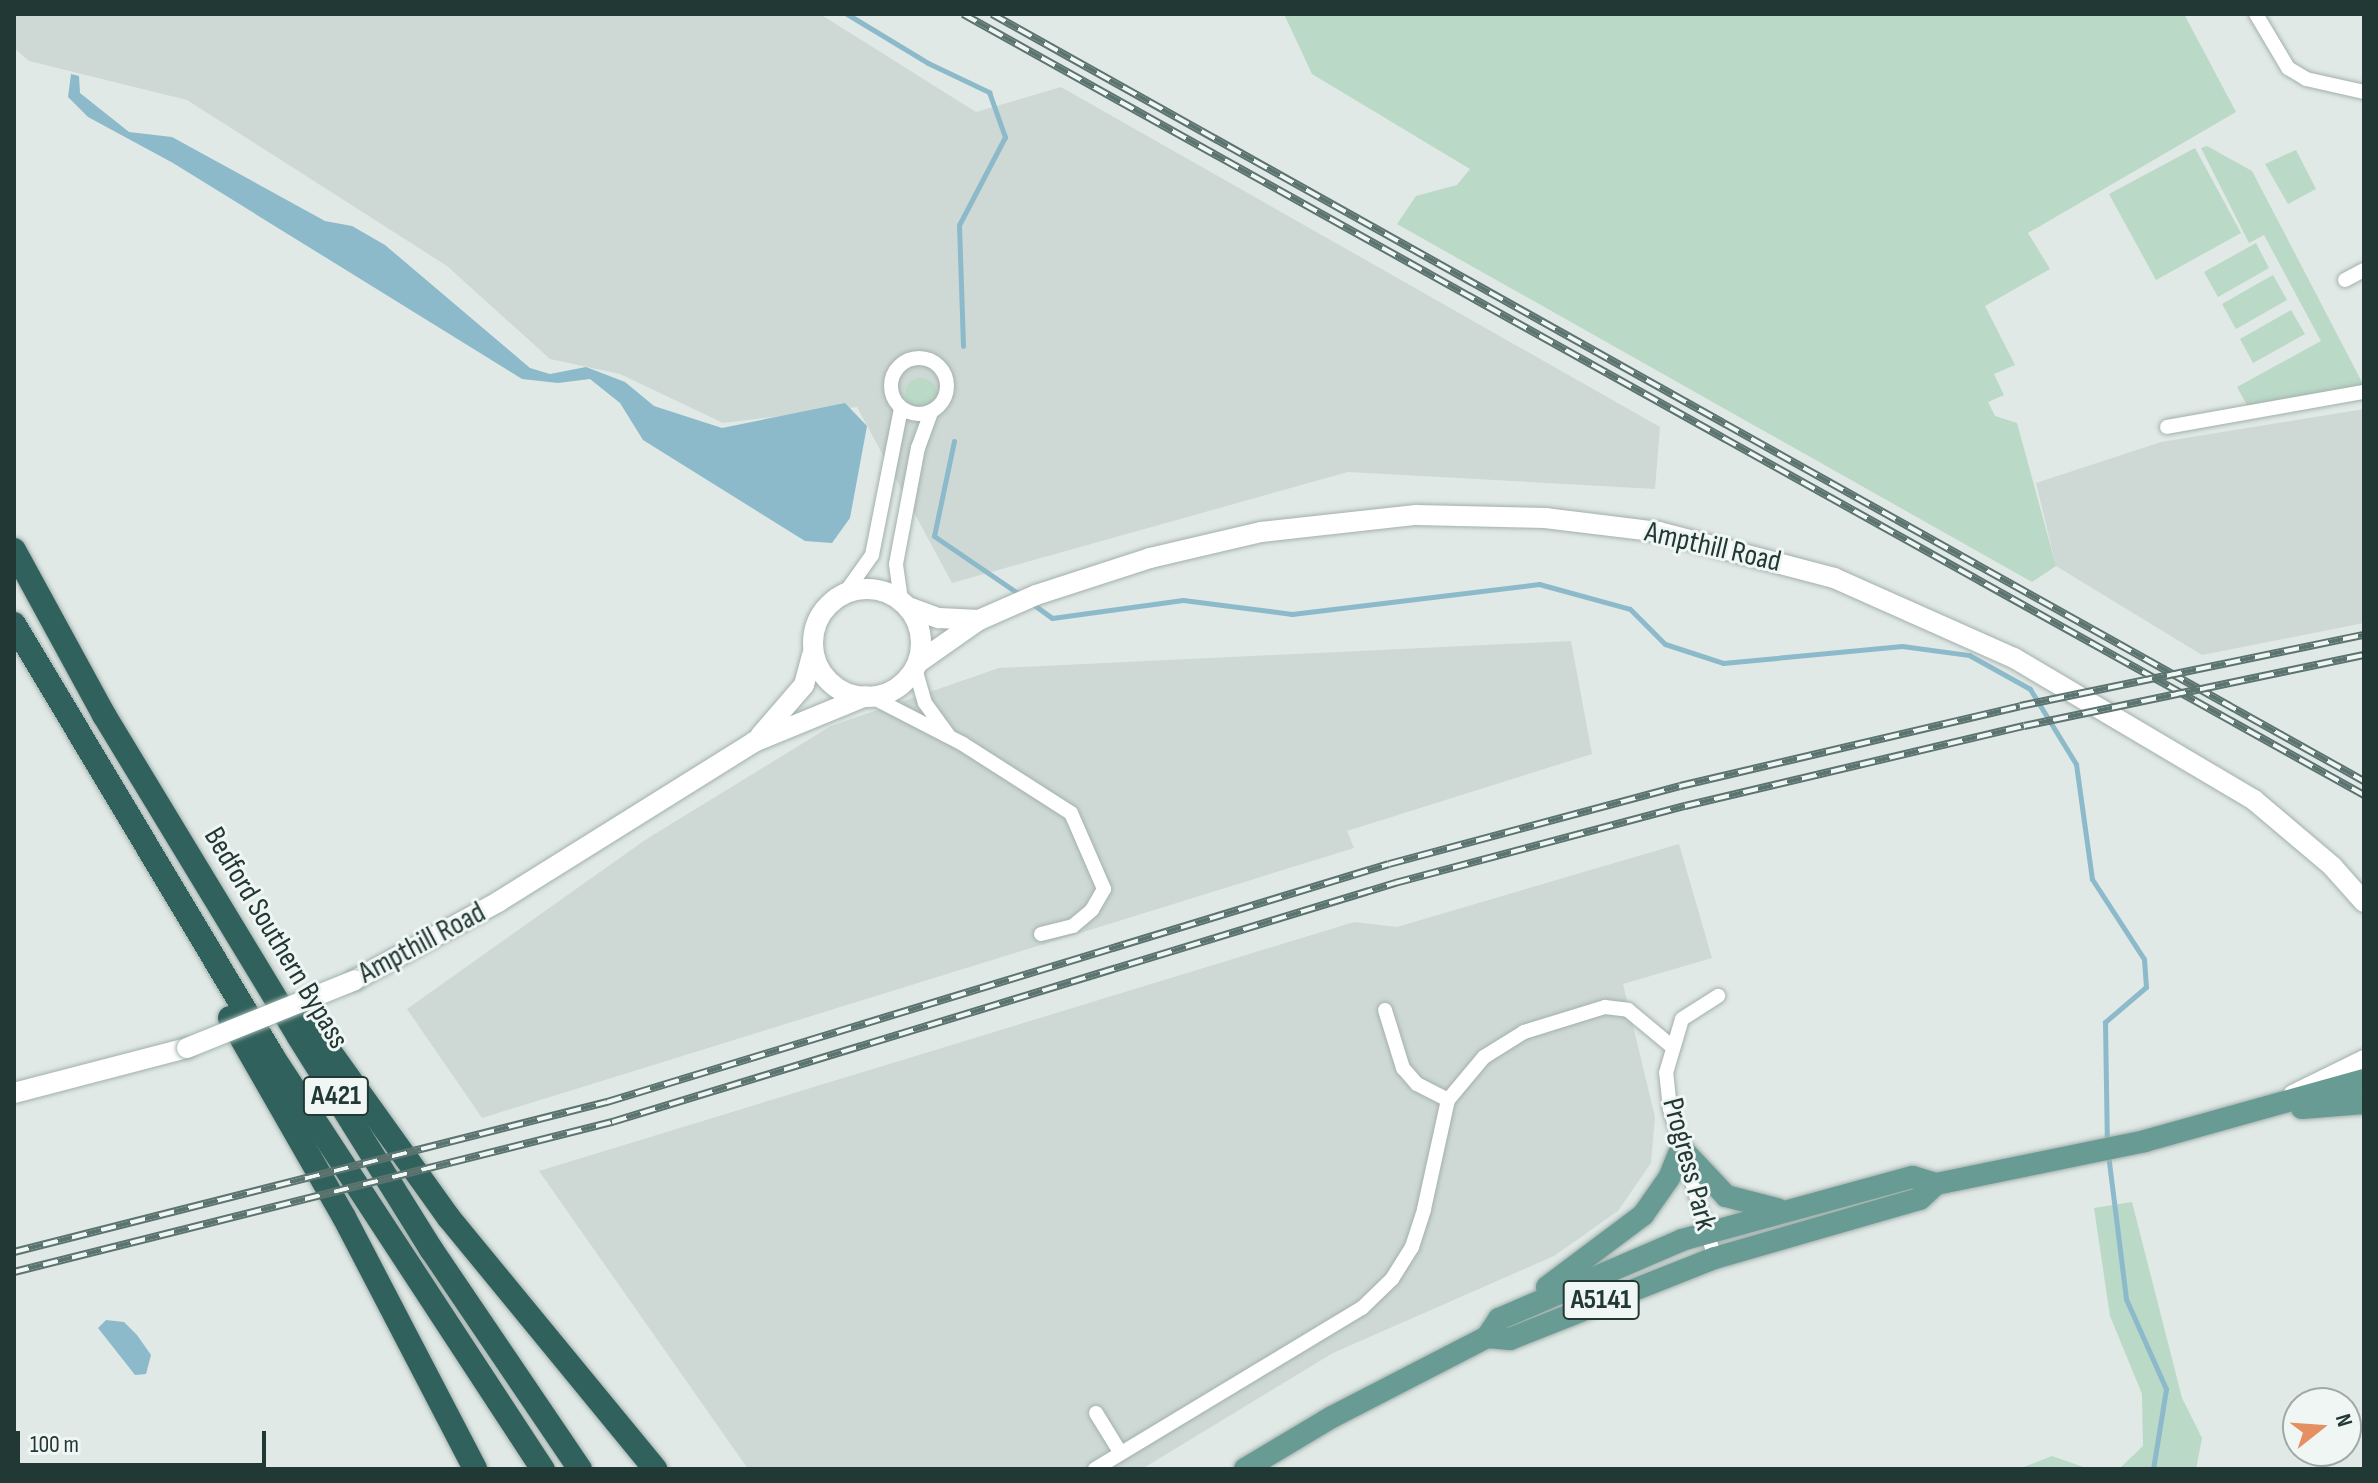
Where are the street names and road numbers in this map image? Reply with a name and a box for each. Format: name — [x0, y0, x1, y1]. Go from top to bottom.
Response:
street label: Ampthill Road — [1641, 514, 1785, 580]
street label: Bedford Southern Bypass — [196, 821, 356, 1055]
street label: Ampthill Road — [352, 895, 492, 991]
road number: A421 — [302, 1072, 370, 1120]
street label: Progress Park — [1654, 1094, 1724, 1234]
road number: A5141 — [1561, 1276, 1641, 1324]

